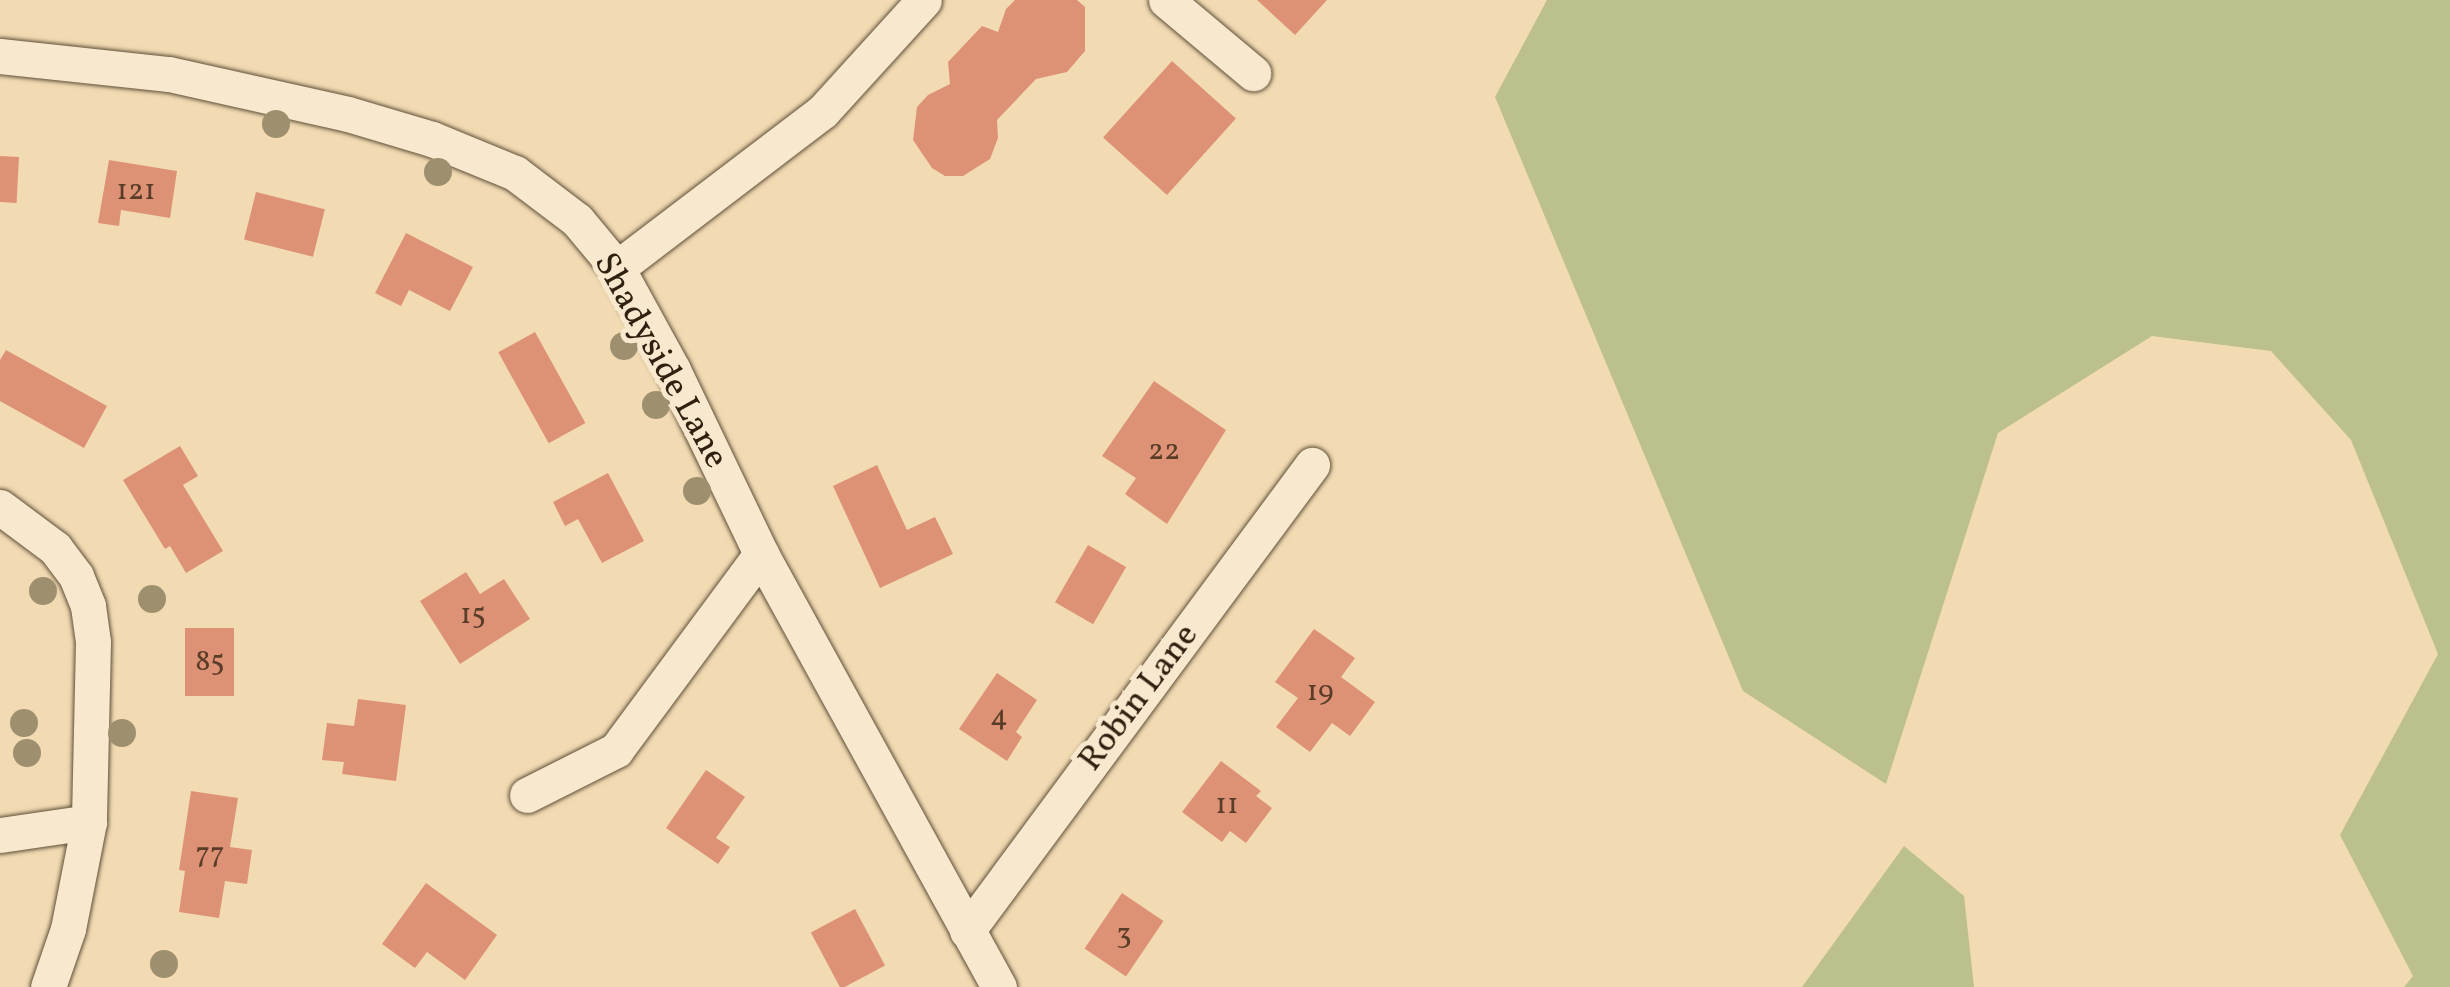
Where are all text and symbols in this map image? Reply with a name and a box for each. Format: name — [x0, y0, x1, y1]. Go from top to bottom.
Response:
house number: 121 — [116, 173, 156, 209]
street label: Shadyside Lane — [584, 246, 736, 476]
house number: 22 — [1148, 433, 1180, 469]
house number: 15 — [460, 597, 486, 633]
street label: Robin Lane — [1070, 616, 1208, 780]
house number: 85 — [195, 644, 225, 680]
house number: 19 — [1306, 674, 1334, 710]
house number: 4 — [990, 699, 1008, 735]
house number: 11 — [1215, 787, 1239, 823]
house number: 77 — [195, 836, 225, 872]
house number: 3 — [1116, 917, 1132, 953]

